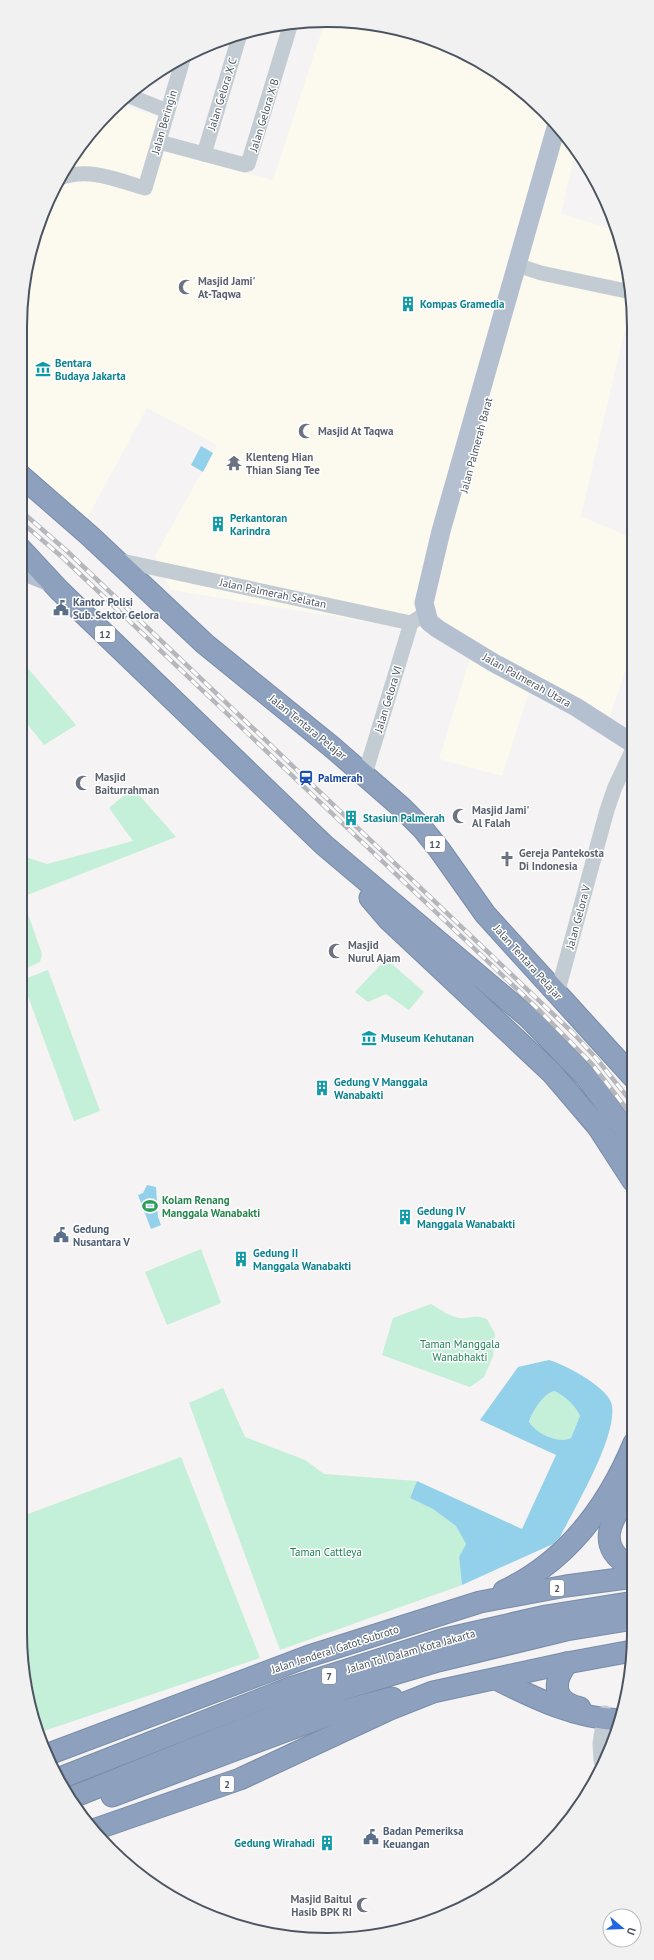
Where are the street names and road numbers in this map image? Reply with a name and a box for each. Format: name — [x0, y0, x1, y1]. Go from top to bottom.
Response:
street label: Jalan Gelora X C — [204, 56, 240, 133]
street label: Jalan Gelora X B — [246, 77, 282, 154]
street label: Jalan Beringin — [148, 88, 180, 157]
street label: Jalan Palmerah Barat — [456, 396, 496, 495]
street label: Jalan Palmerah Selatan — [217, 575, 328, 611]
road number: 12 — [95, 626, 115, 642]
street label: Jalan Palmerah Utara — [479, 649, 574, 710]
street label: Jalan Gelora VI — [371, 664, 405, 735]
street label: Jalan Tentara Pelajar — [266, 691, 350, 763]
road number: 12 — [425, 836, 445, 852]
street label: Jalan Gelora V — [562, 883, 593, 952]
street label: Jalan Tentara Pelajar — [490, 921, 565, 1002]
road number: 2 — [550, 1580, 564, 1596]
street label: Jalan Jenderal Gatot Subroto — [269, 1622, 401, 1677]
street label: Jalan Tol Dalam Kota Jakarta — [344, 1626, 477, 1676]
road number: 7 — [322, 1668, 336, 1684]
road number: 2 — [220, 1776, 234, 1792]

